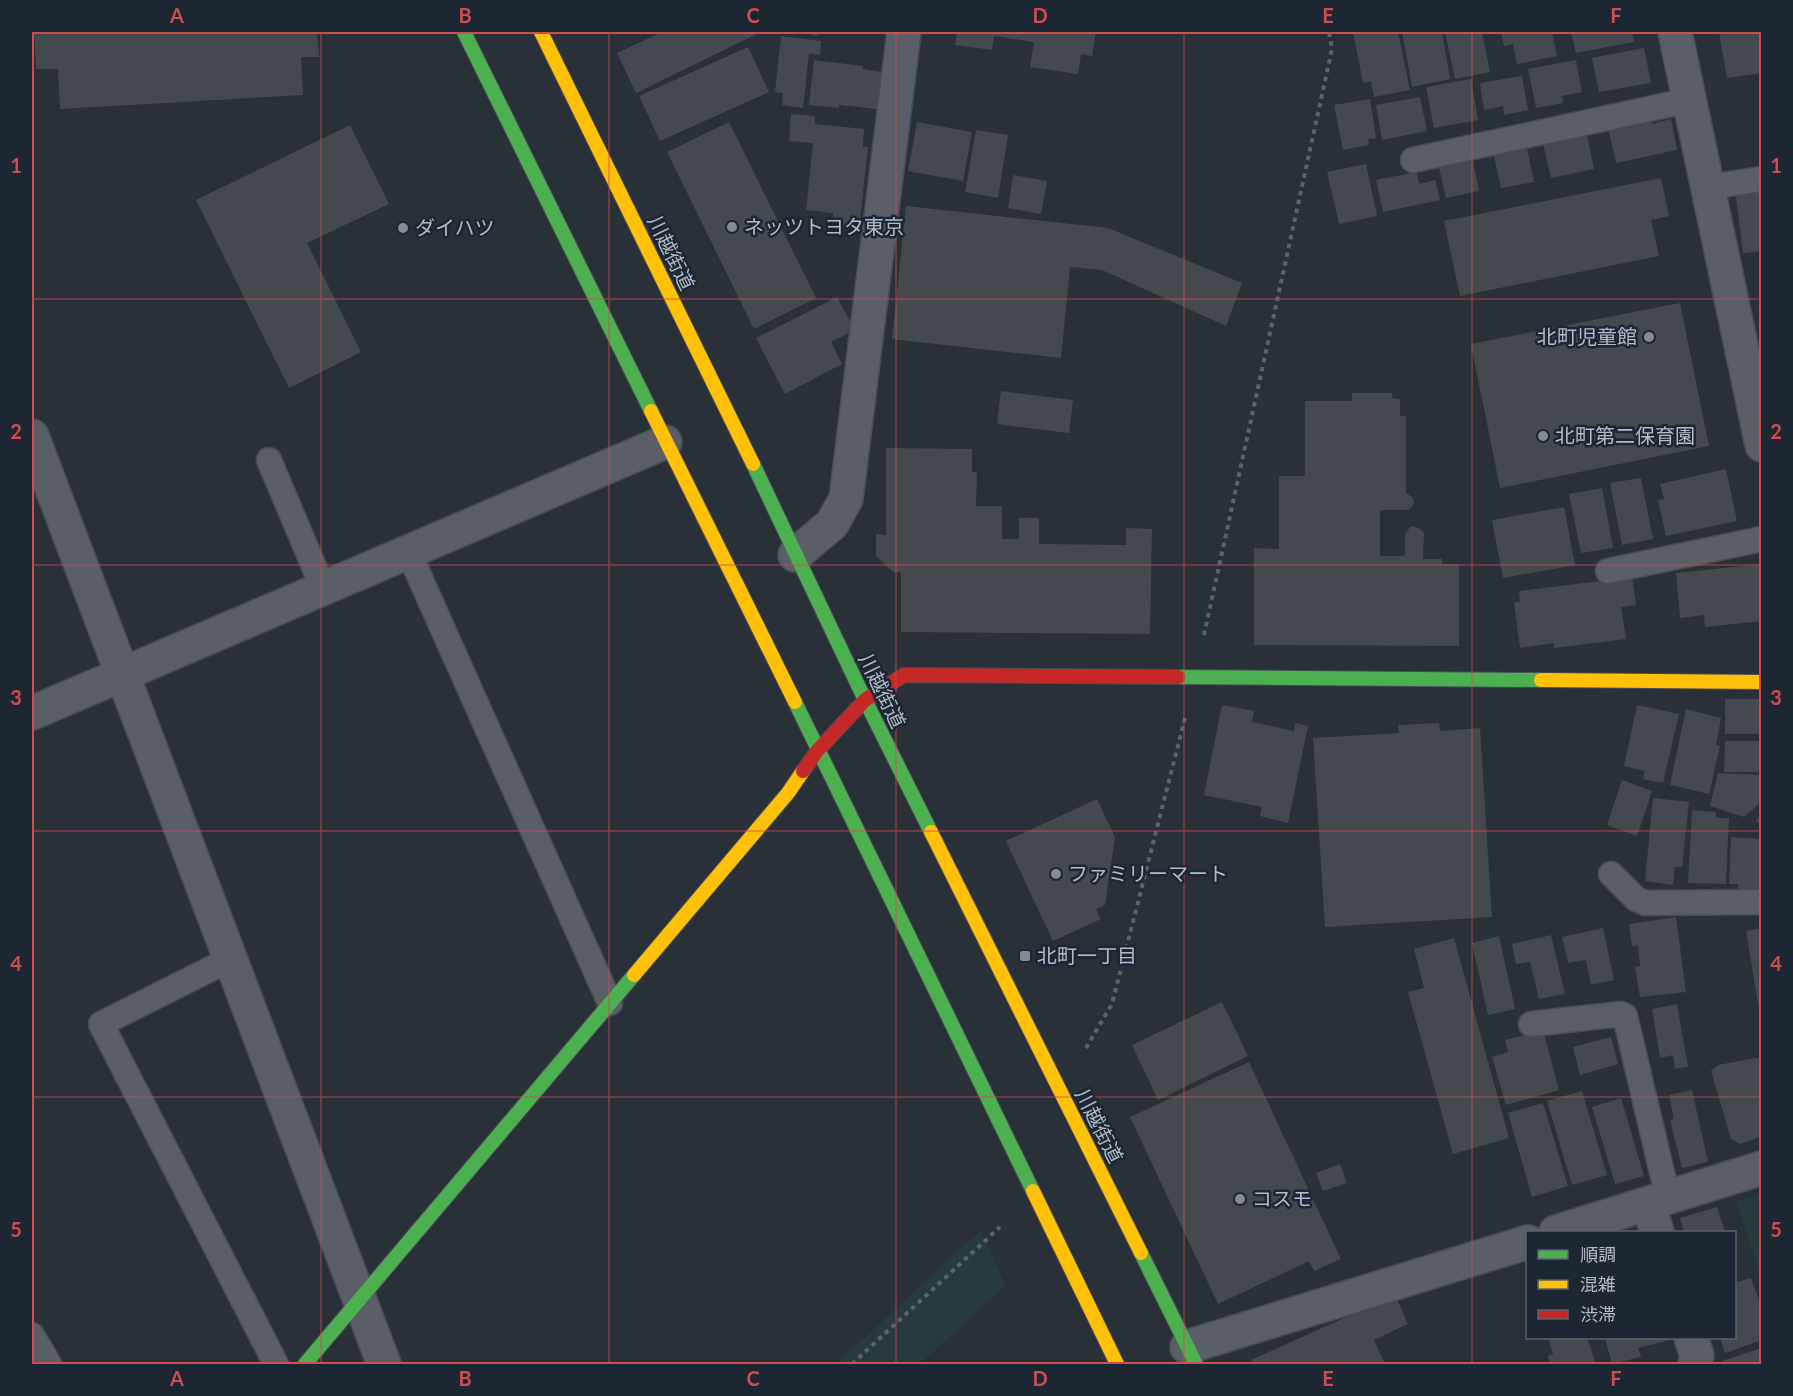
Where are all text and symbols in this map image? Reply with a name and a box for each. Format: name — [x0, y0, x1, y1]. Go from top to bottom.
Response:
text: A — [169, 3, 184, 27]
text: B — [458, 3, 472, 27]
text: C — [746, 3, 760, 27]
text: D — [1032, 3, 1048, 27]
text: E — [1322, 3, 1334, 27]
text: F — [1610, 3, 1622, 27]
text: 1 — [10, 153, 22, 177]
text: 1 — [1770, 153, 1782, 177]
street label: 川越街道 — [644, 211, 700, 294]
place label: ネッツトヨタ東京 — [744, 214, 904, 238]
place label: ダイハツ — [415, 215, 495, 239]
marker: ネッツトヨタ東京 — [725, 220, 739, 234]
marker: ダイハツ — [396, 221, 410, 235]
place label: 北町児童館 — [1537, 324, 1637, 348]
marker: 北町児童館 — [1642, 330, 1656, 344]
text: 2 — [10, 419, 22, 443]
text: 2 — [1770, 419, 1782, 443]
place label: 北町第二保育園 — [1555, 423, 1695, 447]
marker: 北町第二保育園 — [1536, 429, 1550, 443]
street label: 川越街道 — [855, 649, 911, 732]
text: 3 — [10, 685, 22, 709]
text: 3 — [1770, 685, 1782, 709]
place label: ファミリーマート — [1068, 861, 1228, 885]
marker: ファミリーマート — [1049, 867, 1063, 881]
place label: 北町一丁目 — [1037, 943, 1137, 967]
marker: 北町一丁目 — [1018, 949, 1032, 963]
text: 4 — [10, 951, 22, 975]
text: 4 — [1770, 951, 1782, 975]
street label: 川越街道 — [1071, 1084, 1129, 1167]
place label: コスモ — [1252, 1186, 1312, 1210]
marker: コスモ — [1233, 1192, 1247, 1206]
text: 5 — [10, 1217, 22, 1241]
text: 5 — [1770, 1217, 1782, 1241]
legend — [1526, 1231, 1736, 1339]
text: 順調 — [1580, 1243, 1616, 1265]
text: 混雑 — [1580, 1273, 1616, 1295]
text: 渋滞 — [1580, 1303, 1616, 1325]
text: A — [169, 1366, 184, 1390]
text: B — [458, 1366, 472, 1390]
text: C — [746, 1366, 760, 1390]
text: D — [1032, 1366, 1048, 1390]
text: E — [1322, 1366, 1334, 1390]
text: F — [1610, 1366, 1622, 1390]

